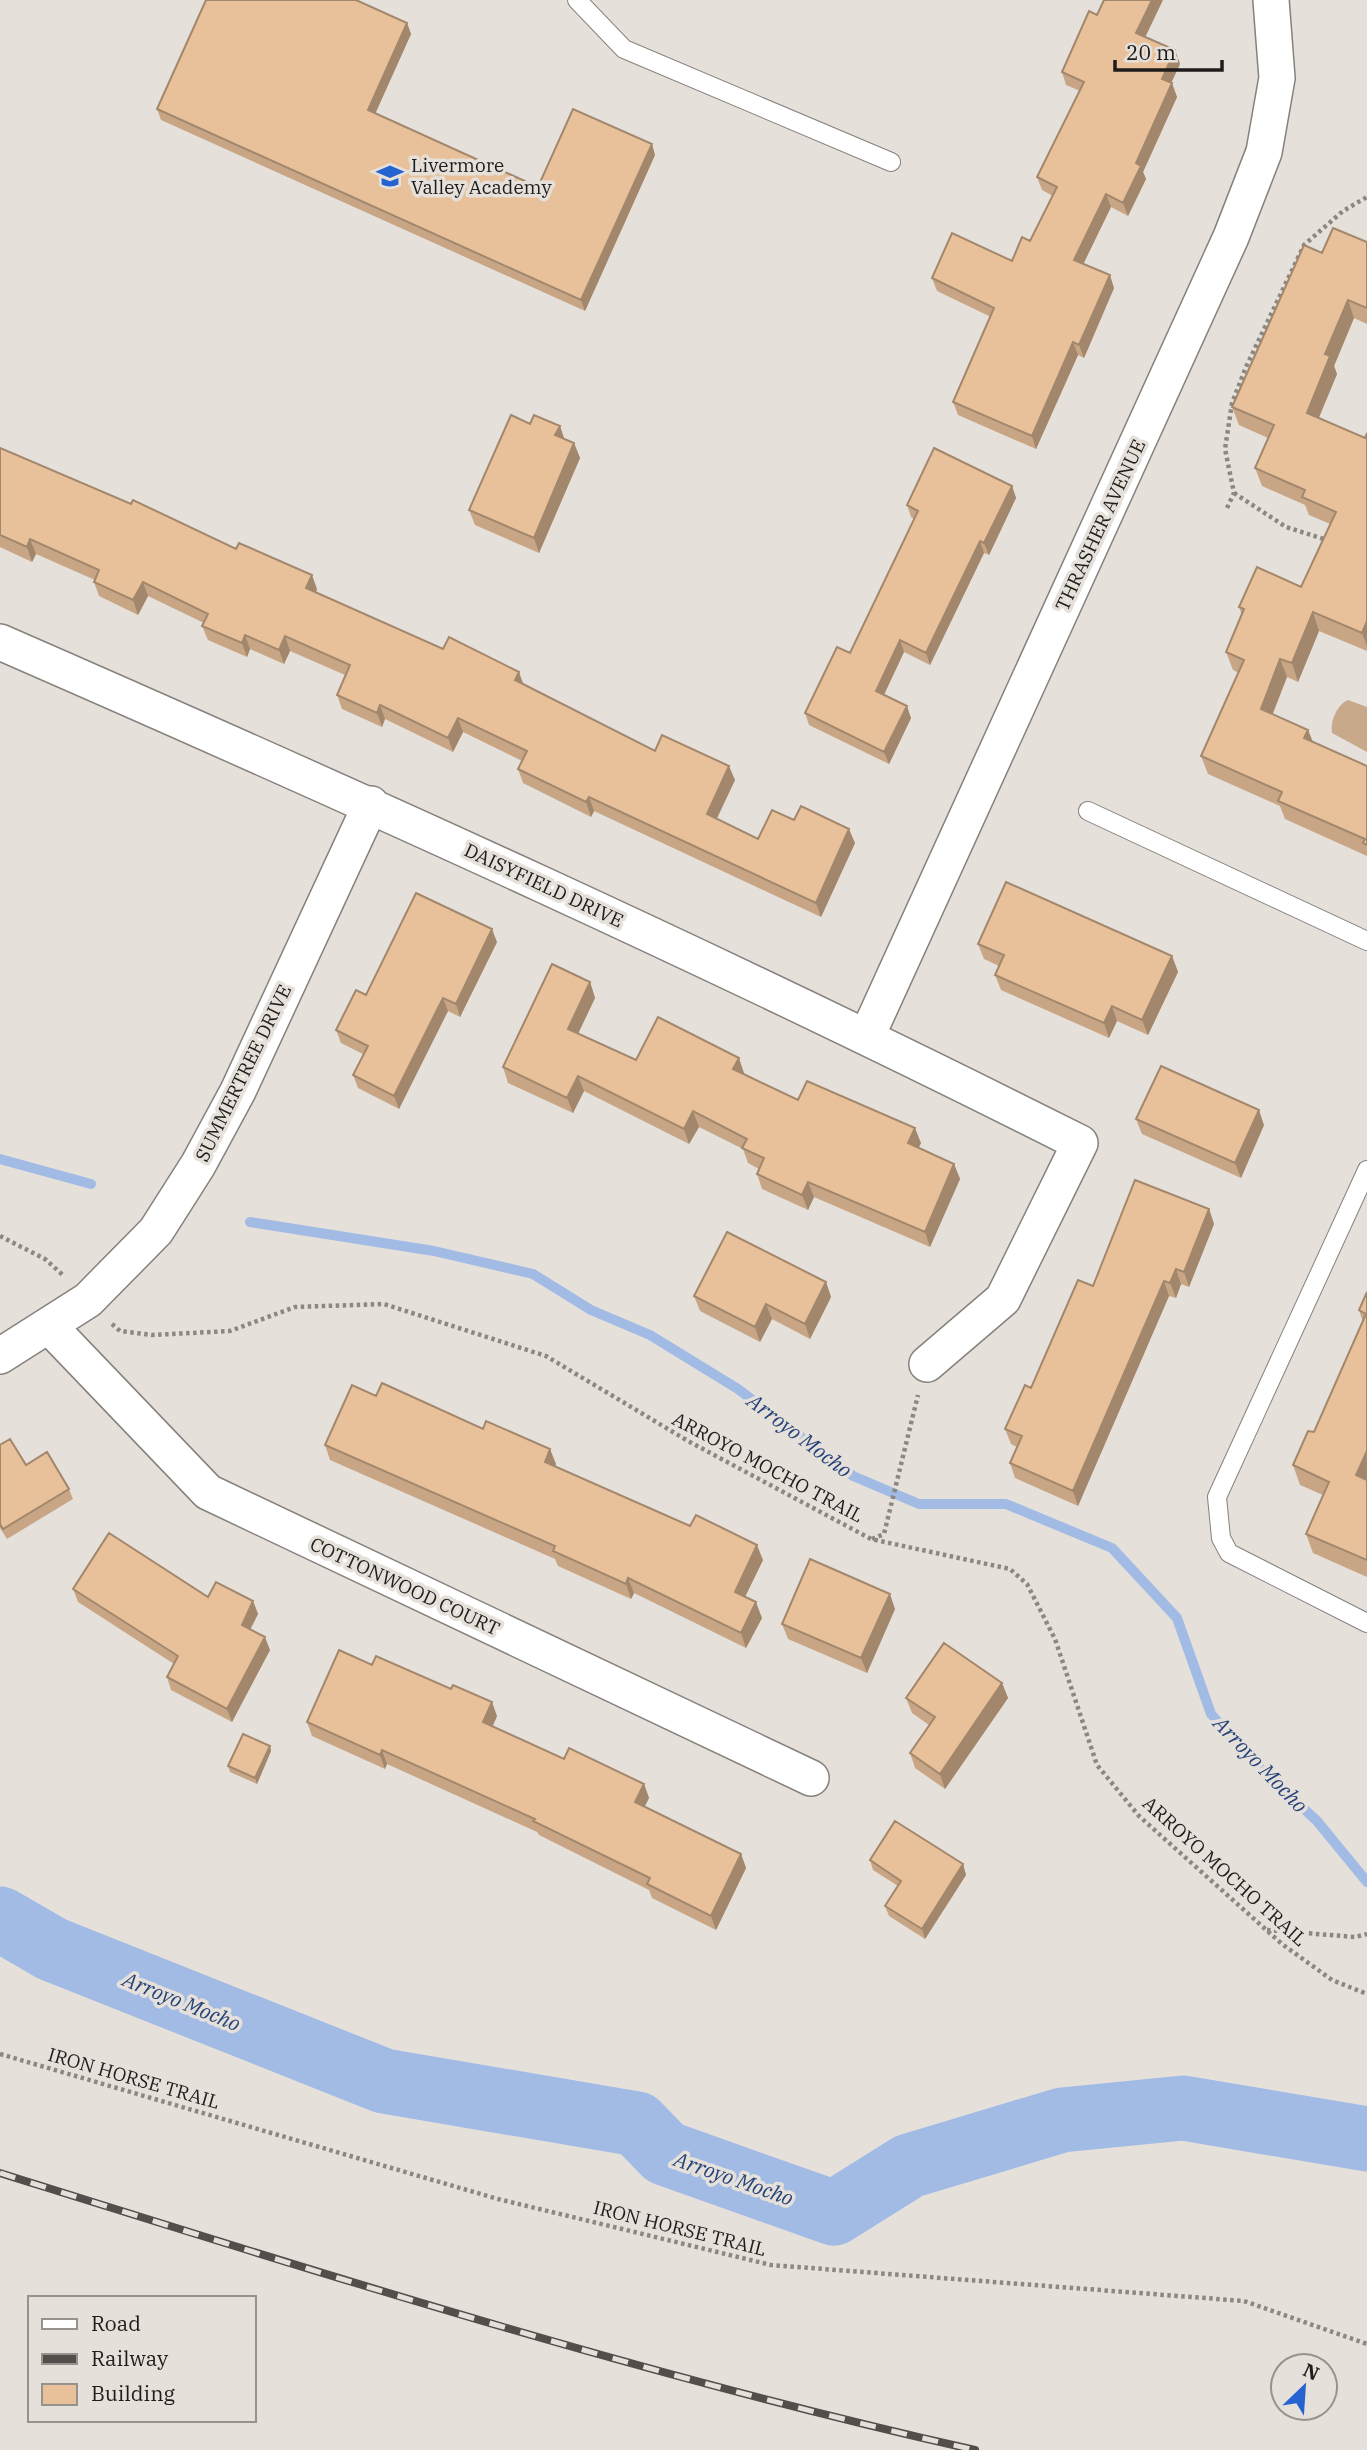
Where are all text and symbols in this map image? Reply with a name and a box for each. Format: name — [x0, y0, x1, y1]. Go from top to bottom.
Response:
scale bar — [1115, 28, 1222, 72]
text: 20 m — [1126, 38, 1176, 66]
place label: Livermore Valley Academy — [411, 153, 552, 199]
school or university icon: Livermore Valley Academy — [375, 161, 405, 191]
street label: THRASHER AVENUE — [1050, 435, 1150, 615]
street label: DAISYFIELD DRIVE — [461, 838, 627, 932]
street label: SUMMERTREE DRIVE — [190, 980, 296, 1166]
water label: Arroyo Mocho — [740, 1385, 858, 1484]
street label: ARROYO MOCHO TRAIL — [668, 1406, 868, 1528]
street label: COTTONWOOD COURT — [306, 1531, 504, 1641]
water label: Arroyo Mocho — [1206, 1708, 1314, 1818]
street label: ARROYO MOCHO TRAIL — [1138, 1791, 1312, 1951]
water label: Arroyo Mocho — [117, 1964, 245, 2037]
street label: IRON HORSE TRAIL — [45, 2042, 223, 2114]
water label: Arroyo Mocho — [669, 2144, 797, 2211]
street label: IRON HORSE TRAIL — [591, 2195, 769, 2261]
legend — [28, 2296, 256, 2422]
text: Road — [91, 2309, 141, 2337]
text: Railway — [91, 2344, 169, 2372]
north arrow — [1269, 2352, 1339, 2422]
text: N — [1299, 2358, 1323, 2386]
text: Building — [91, 2379, 176, 2407]

